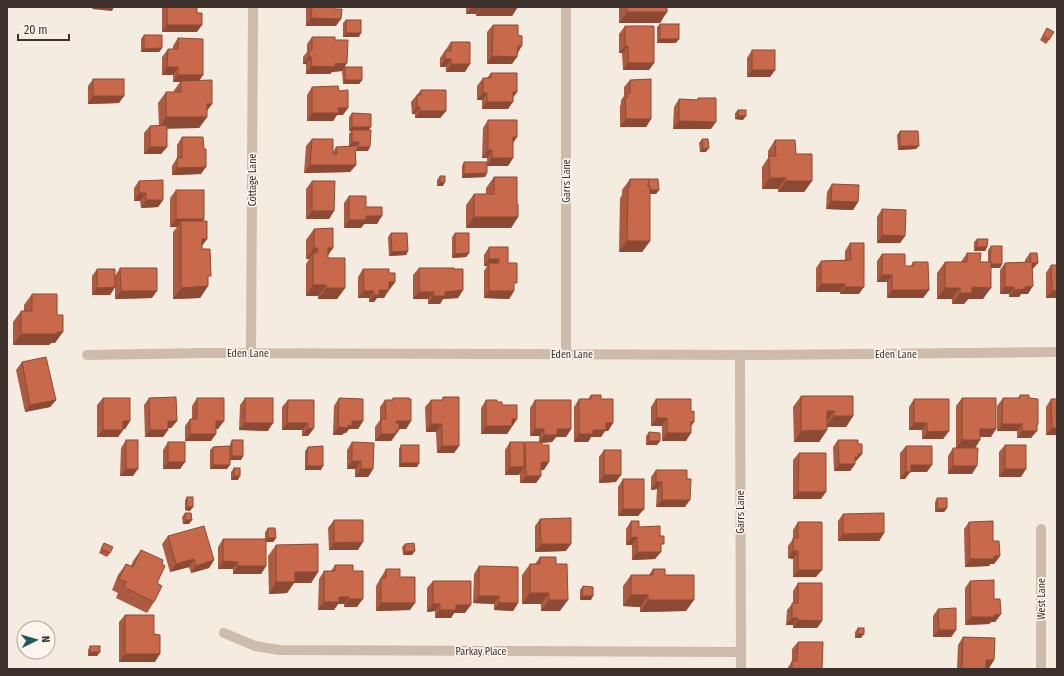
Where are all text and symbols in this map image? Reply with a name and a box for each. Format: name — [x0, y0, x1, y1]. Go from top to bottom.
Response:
scale bar — [18, 16, 69, 42]
text: 20 m — [24, 23, 48, 37]
street label: Cottage Lane — [247, 154, 259, 206]
street label: Garrs Lane — [561, 159, 573, 203]
street label: Eden Lane — [227, 348, 269, 360]
street label: Eden Lane — [551, 349, 593, 361]
street label: Eden Lane — [875, 349, 917, 361]
street label: Garrs Lane — [735, 490, 747, 534]
street label: West Lane — [1036, 578, 1048, 620]
north arrow — [16, 620, 56, 660]
text: N — [39, 635, 52, 643]
street label: Parkay Place — [456, 646, 506, 658]

